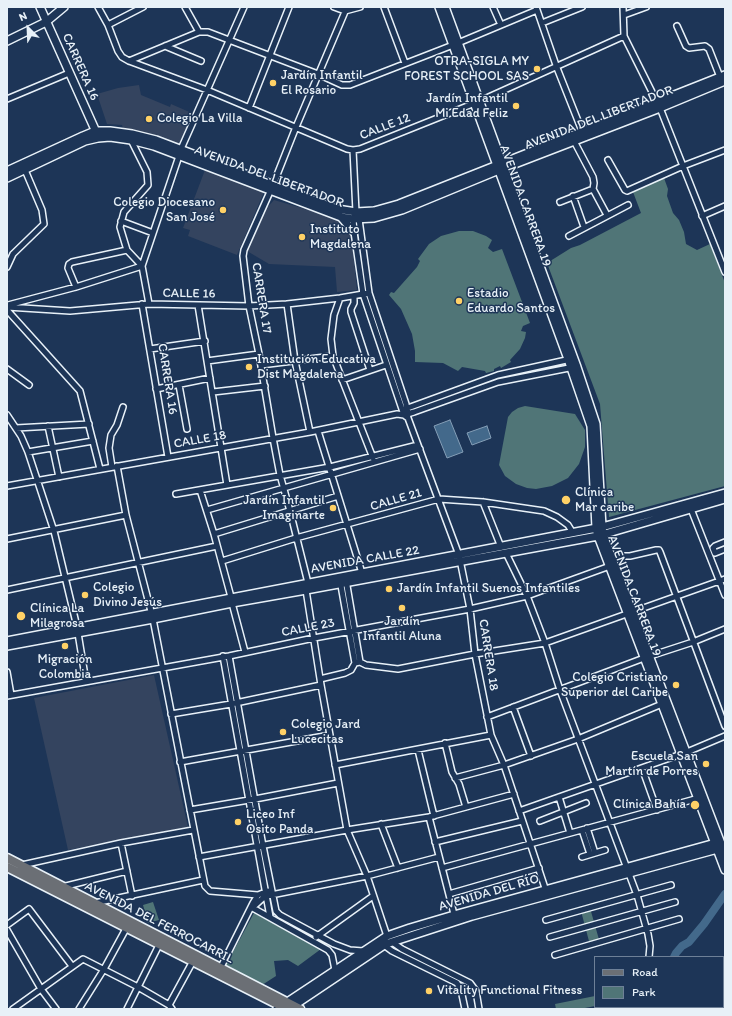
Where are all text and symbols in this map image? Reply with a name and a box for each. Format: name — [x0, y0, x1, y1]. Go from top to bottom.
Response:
north arrow — [8, 8, 48, 48]
text: N — [17, 9, 29, 24]
street label: CARRERA 16 — [58, 31, 102, 103]
place label: OTRA-SIGLA MY FOREST SCHOOL SAS — [404, 54, 529, 85]
marker: OTRA-SIGLA MY FOREST SCHOOL SAS — [532, 64, 542, 74]
place label: Jardín Infantil El Rosario — [281, 68, 363, 99]
marker: Jardín Infantil El Rosario — [268, 78, 278, 88]
street label: AVENIDA DEL LIBERTADOR — [523, 82, 675, 154]
place label: Jardín Infantil Mi Edad Feliz — [426, 91, 508, 122]
marker: Jardín Infantil Mi Edad Feliz — [511, 101, 521, 111]
street label: CALLE 12 — [358, 110, 412, 144]
place label: Colegio La Villa — [157, 111, 242, 127]
marker: Colegio La Villa — [144, 114, 154, 124]
street label: AVENIDA DEL LIBERTADOR — [192, 143, 346, 211]
street label: AVENIDA CARRERA 19 — [496, 143, 554, 269]
place label: Colegio Diocesano San José — [113, 195, 215, 226]
marker: Colegio Diocesano San José — [218, 205, 228, 215]
place label: Instituto Magdalena — [310, 222, 371, 253]
marker: Instituto Magdalena — [297, 232, 307, 242]
street label: CARRERA 17 — [248, 261, 274, 335]
street label: CALLE 16 — [162, 286, 216, 302]
place label: Estadio Eduardo Santos — [467, 286, 555, 317]
marker: Estadio Eduardo Santos — [454, 296, 464, 306]
street label: CARRERA 16 — [154, 342, 180, 416]
place label: Institución Educativa Dist Magdalena — [257, 352, 376, 383]
marker: Institución Educativa Dist Magdalena — [244, 362, 254, 372]
street label: CALLE 18 — [172, 428, 228, 452]
street label: CALLE 21 — [368, 485, 424, 515]
place label: Clínica Mar caribe — [575, 485, 634, 516]
place label: Jardín Infantil Imaginarte — [243, 493, 325, 524]
marker: Clínica Mar caribe — [560, 494, 572, 506]
marker: Jardín Infantil Imaginarte — [328, 503, 338, 513]
street label: AVENIDA CARRERA 19 — [604, 533, 664, 659]
street label: AVENIDA CALLE 22 — [310, 543, 420, 577]
place label: Colegio Divino Jesús — [93, 580, 162, 611]
place label: Jardín Infantil Suenos Infantiles — [397, 581, 580, 597]
marker: Jardín Infantil Suenos Infantiles — [384, 584, 394, 594]
marker: Colegio Divino Jesús — [80, 590, 90, 600]
place label: Clínica La Milagrosa — [30, 601, 85, 632]
marker: Jardín Infantil Aluna — [397, 603, 407, 613]
marker: Clínica La Milagrosa — [15, 610, 27, 622]
place label: Jardín Infantil Aluna — [363, 614, 441, 645]
street label: CALLE 23 — [280, 615, 336, 641]
street label: CARRERA 18 — [475, 618, 501, 692]
marker: Migración Colombia — [60, 641, 70, 651]
place label: Migración Colombia — [38, 652, 92, 683]
place label: Colegio Cristiano Superior del Caribe — [561, 670, 668, 701]
marker: Colegio Cristiano Superior del Caribe — [671, 680, 681, 690]
place label: Colegio Jard Lucecitas — [291, 717, 360, 748]
marker: Colegio Jard Lucecitas — [278, 727, 288, 737]
place label: Escuela San Martín de Porres — [605, 749, 698, 780]
marker: Escuela San Martín de Porres — [701, 759, 711, 769]
place label: Clínica Bahía — [613, 797, 686, 813]
marker: Clínica Bahía — [689, 799, 701, 811]
place label: Liceo Inf Osito Panda — [246, 807, 313, 838]
marker: Liceo Inf Osito Panda — [233, 817, 243, 827]
street label: AVENIDA DEL RÍO — [437, 871, 541, 915]
street label: AVENIDA DEL FERROCARRIL — [82, 879, 236, 967]
legend — [594, 956, 724, 1008]
text: Road — [632, 965, 658, 979]
place label: Vitality Functional Fitness — [437, 983, 582, 999]
text: Park — [632, 985, 656, 999]
marker: Vitality Functional Fitness — [424, 986, 434, 996]

